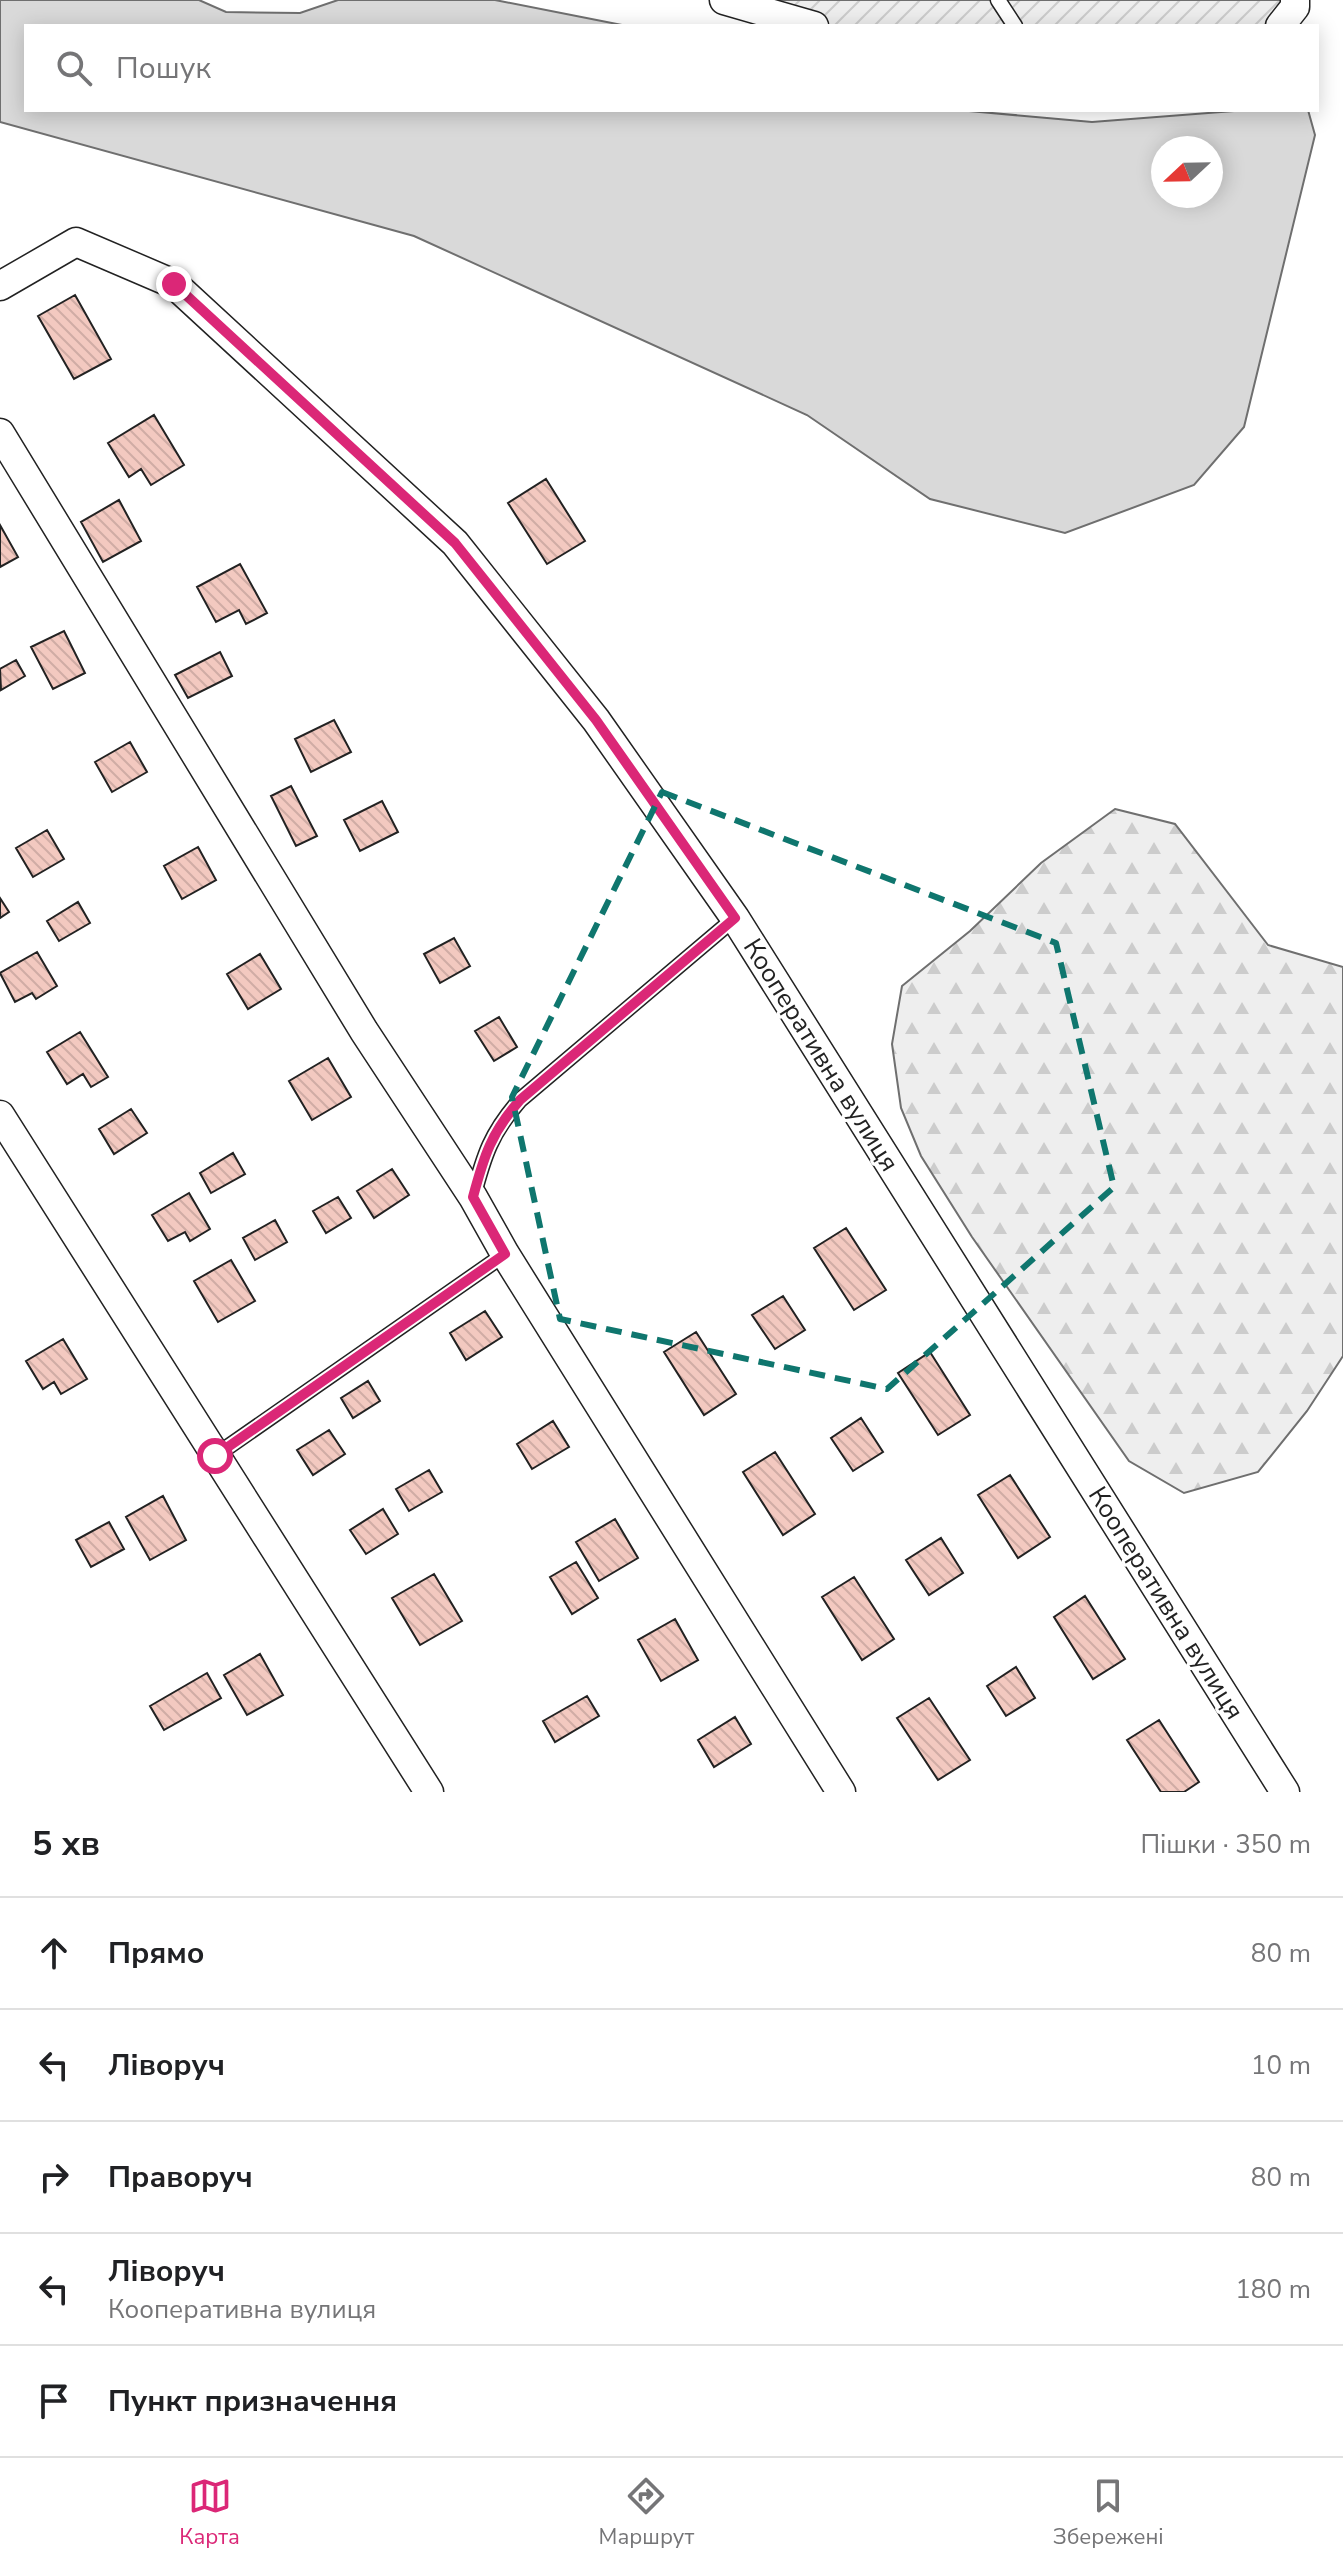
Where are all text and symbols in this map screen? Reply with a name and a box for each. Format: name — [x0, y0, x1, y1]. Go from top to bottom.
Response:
search box — [24, 24, 1319, 112]
icon: search — [52, 46, 96, 90]
text: Пошук — [116, 48, 211, 89]
north arrow — [1151, 136, 1223, 208]
route end — [156, 266, 192, 302]
street label: Кооперативна вулиця — [735, 932, 907, 1178]
route start — [197, 1438, 233, 1474]
street label: Кооперативна вулиця — [1080, 1480, 1252, 1726]
text: 5 хв — [32, 1821, 100, 1867]
text: Пішки · 350 m — [1140, 1827, 1311, 1862]
icon: ahead — [32, 1931, 76, 1975]
text: Прямо — [108, 1933, 205, 1974]
text: 80 m — [1251, 1936, 1311, 1971]
icon: left — [32, 2043, 76, 2087]
text: Ліворуч — [108, 2045, 225, 2086]
text: 10 m — [1251, 2048, 1311, 2083]
icon: right — [32, 2155, 76, 2199]
text: Праворуч — [108, 2157, 253, 2198]
text: 80 m — [1251, 2160, 1311, 2195]
text: Ліворуч — [108, 2251, 225, 2292]
icon: left — [32, 2267, 76, 2311]
text: 180 m — [1235, 2272, 1311, 2307]
text: Кооперативна вулиця — [108, 2292, 376, 2327]
icon: arrive — [32, 2379, 76, 2423]
text: Пункт призначення — [108, 2381, 397, 2422]
tab: Карта — [179, 2474, 240, 2552]
tab: Маршрут — [599, 2474, 694, 2552]
tab: Збережені — [1053, 2474, 1164, 2552]

